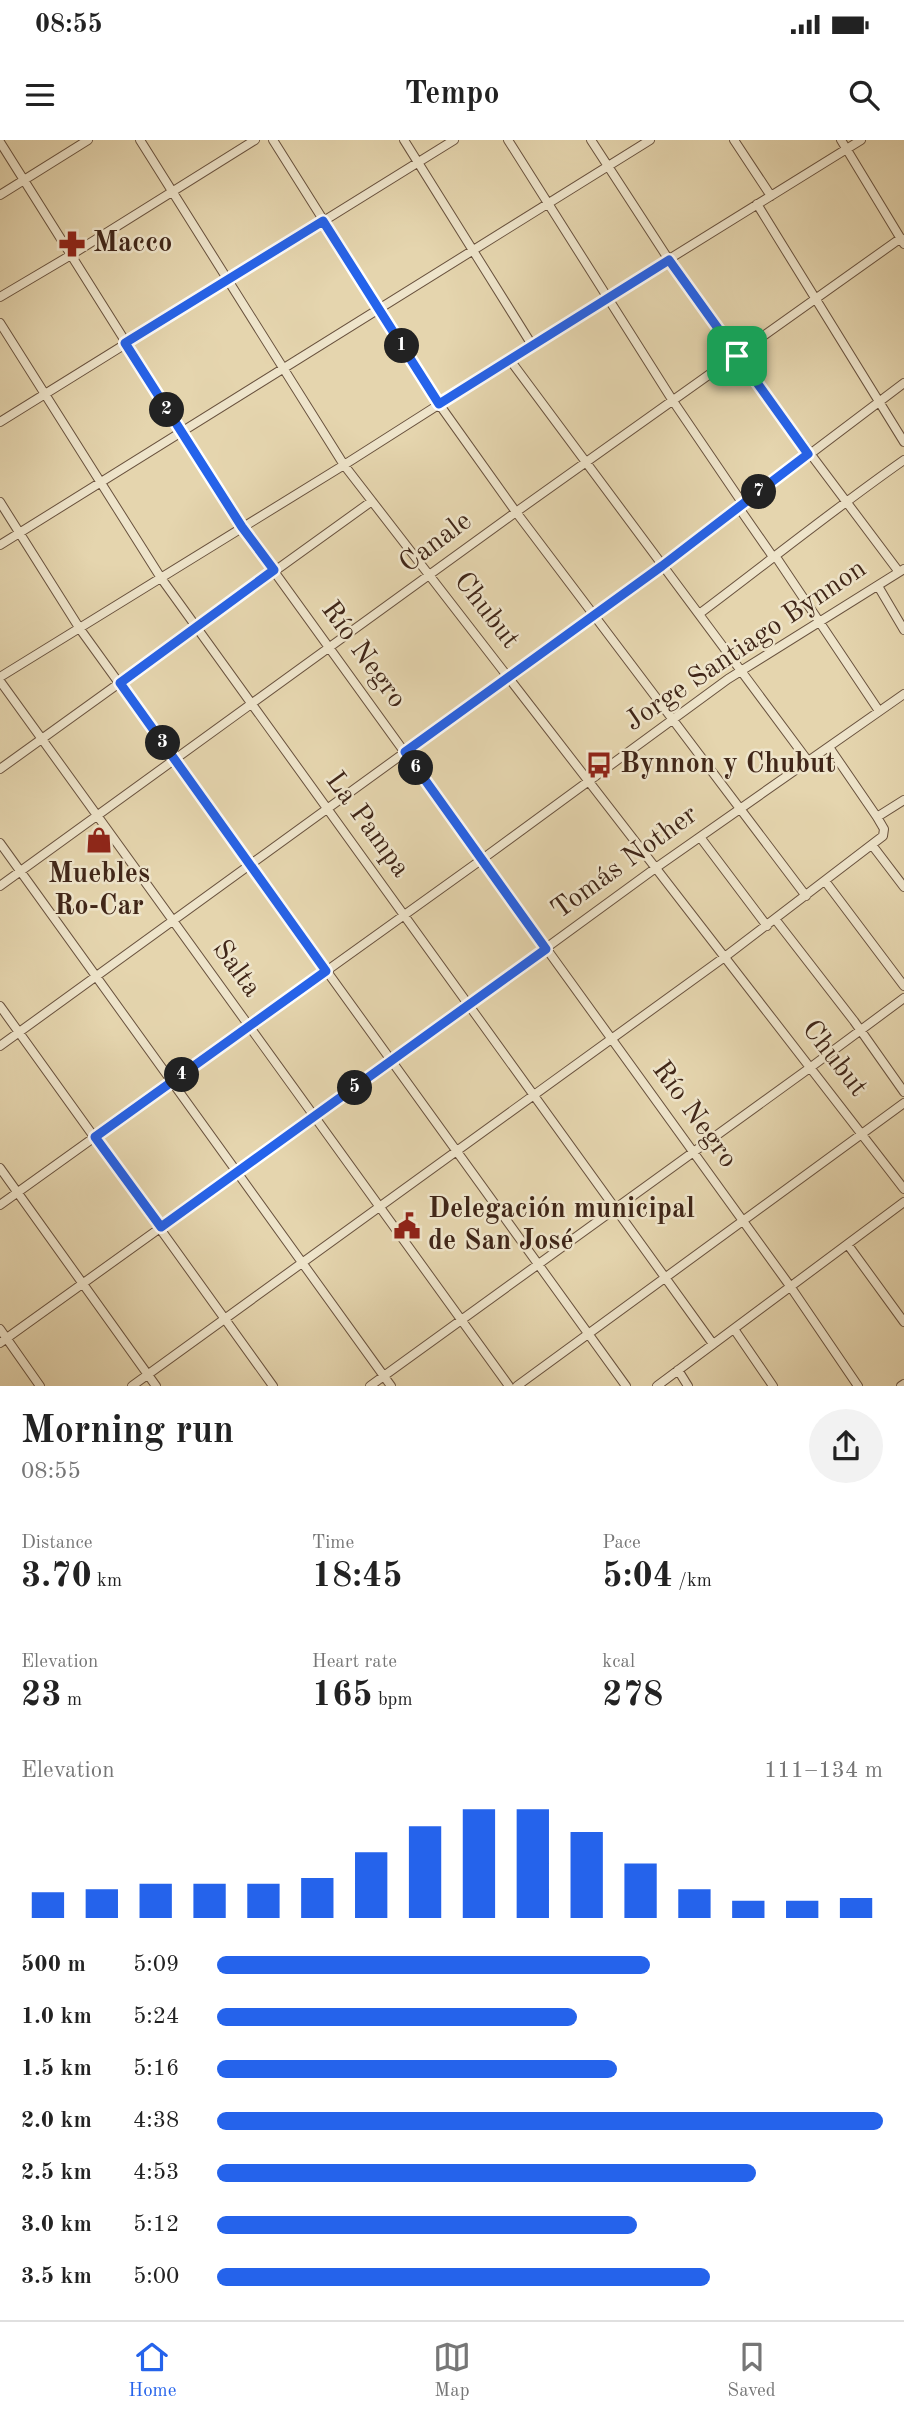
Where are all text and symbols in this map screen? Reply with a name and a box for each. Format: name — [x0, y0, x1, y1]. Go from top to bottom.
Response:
text: 08:55 — [35, 12, 103, 38]
icon: menu — [21, 76, 59, 114]
icon: search — [845, 76, 883, 114]
text: Tempo — [404, 79, 500, 111]
pharmacy icon: Macco — [57, 229, 87, 259]
place label: Macco — [93, 230, 172, 258]
pin — [707, 326, 767, 386]
pin: 1 — [384, 328, 420, 364]
text: 1 — [396, 336, 407, 355]
icon: arrive — [718, 337, 756, 375]
pin: 2 — [150, 392, 184, 428]
text: 2 — [161, 400, 172, 419]
pin: 7 — [742, 474, 776, 510]
text: 7 — [753, 482, 764, 501]
street label: Canale — [395, 507, 477, 579]
street label: Jorge Santiago Bynnon — [620, 555, 872, 737]
street label: Chubut — [448, 568, 524, 654]
street label: Río Negro — [315, 597, 411, 713]
pin: 3 — [146, 726, 180, 760]
text: 3 — [157, 733, 168, 752]
pin: 6 — [398, 750, 434, 786]
bus stop icon: Bynnon y Chubut — [584, 750, 614, 780]
place label: Bynnon y Chubut — [620, 751, 836, 779]
text: 6 — [410, 758, 421, 777]
street label: La Pampa — [320, 767, 414, 883]
street label: Tomás Nother — [547, 801, 703, 925]
shop icon: Muebles Ro-Car — [84, 825, 114, 855]
place label: Muebles Ro-Car — [48, 861, 150, 921]
street label: Salta — [206, 936, 266, 1003]
street label: Chubut — [796, 1016, 872, 1102]
street label: Río Negro — [646, 1057, 742, 1173]
pin: 4 — [164, 1058, 200, 1093]
text: 4 — [176, 1065, 187, 1084]
pin: 5 — [338, 1070, 372, 1105]
text: 5 — [349, 1078, 360, 1097]
place label: Delegación municipal de San José — [428, 1196, 695, 1256]
public building icon: Delegación municipal de San José — [392, 1211, 422, 1241]
button: share — [809, 1409, 883, 1483]
text: Morning run — [21, 1413, 234, 1451]
text: 08:55 — [21, 1460, 81, 1483]
text: Distance — [21, 1534, 93, 1553]
text: Time — [312, 1534, 354, 1553]
text: Pace — [602, 1534, 641, 1553]
text: 3.70 — [21, 1559, 92, 1594]
text: 18:45 — [312, 1559, 403, 1594]
text: 5:04 — [602, 1559, 673, 1594]
text: km — [92, 1572, 122, 1591]
text: /km — [673, 1572, 712, 1591]
text: Elevation — [21, 1653, 98, 1672]
text: Heart rate — [312, 1653, 397, 1672]
text: kcal — [602, 1653, 635, 1672]
text: 23 — [21, 1678, 62, 1713]
text: 165 — [312, 1678, 373, 1713]
text: 278 — [602, 1678, 663, 1713]
text: m — [62, 1691, 82, 1710]
text: bpm — [373, 1691, 413, 1710]
text: Elevation — [21, 1759, 115, 1782]
text: 111–134 m — [764, 1759, 883, 1782]
text: 500 m — [21, 1953, 86, 1976]
text: 5:09 — [133, 1953, 179, 1976]
text: 1.0 km — [21, 2005, 92, 2028]
text: 5:24 — [133, 2005, 179, 2028]
text: 1.5 km — [21, 2057, 92, 2080]
text: 5:16 — [133, 2057, 179, 2080]
text: 2.0 km — [21, 2109, 92, 2132]
text: 4:38 — [133, 2109, 179, 2132]
text: 2.5 km — [21, 2161, 92, 2184]
text: 4:53 — [133, 2161, 179, 2184]
text: 3.0 km — [21, 2213, 92, 2236]
text: 5:12 — [133, 2213, 179, 2236]
text: 3.5 km — [21, 2265, 92, 2288]
text: 5:00 — [133, 2265, 179, 2288]
tab: Home — [128, 2338, 176, 2403]
tab: Map — [433, 2338, 471, 2403]
tab: Saved — [727, 2338, 776, 2403]

